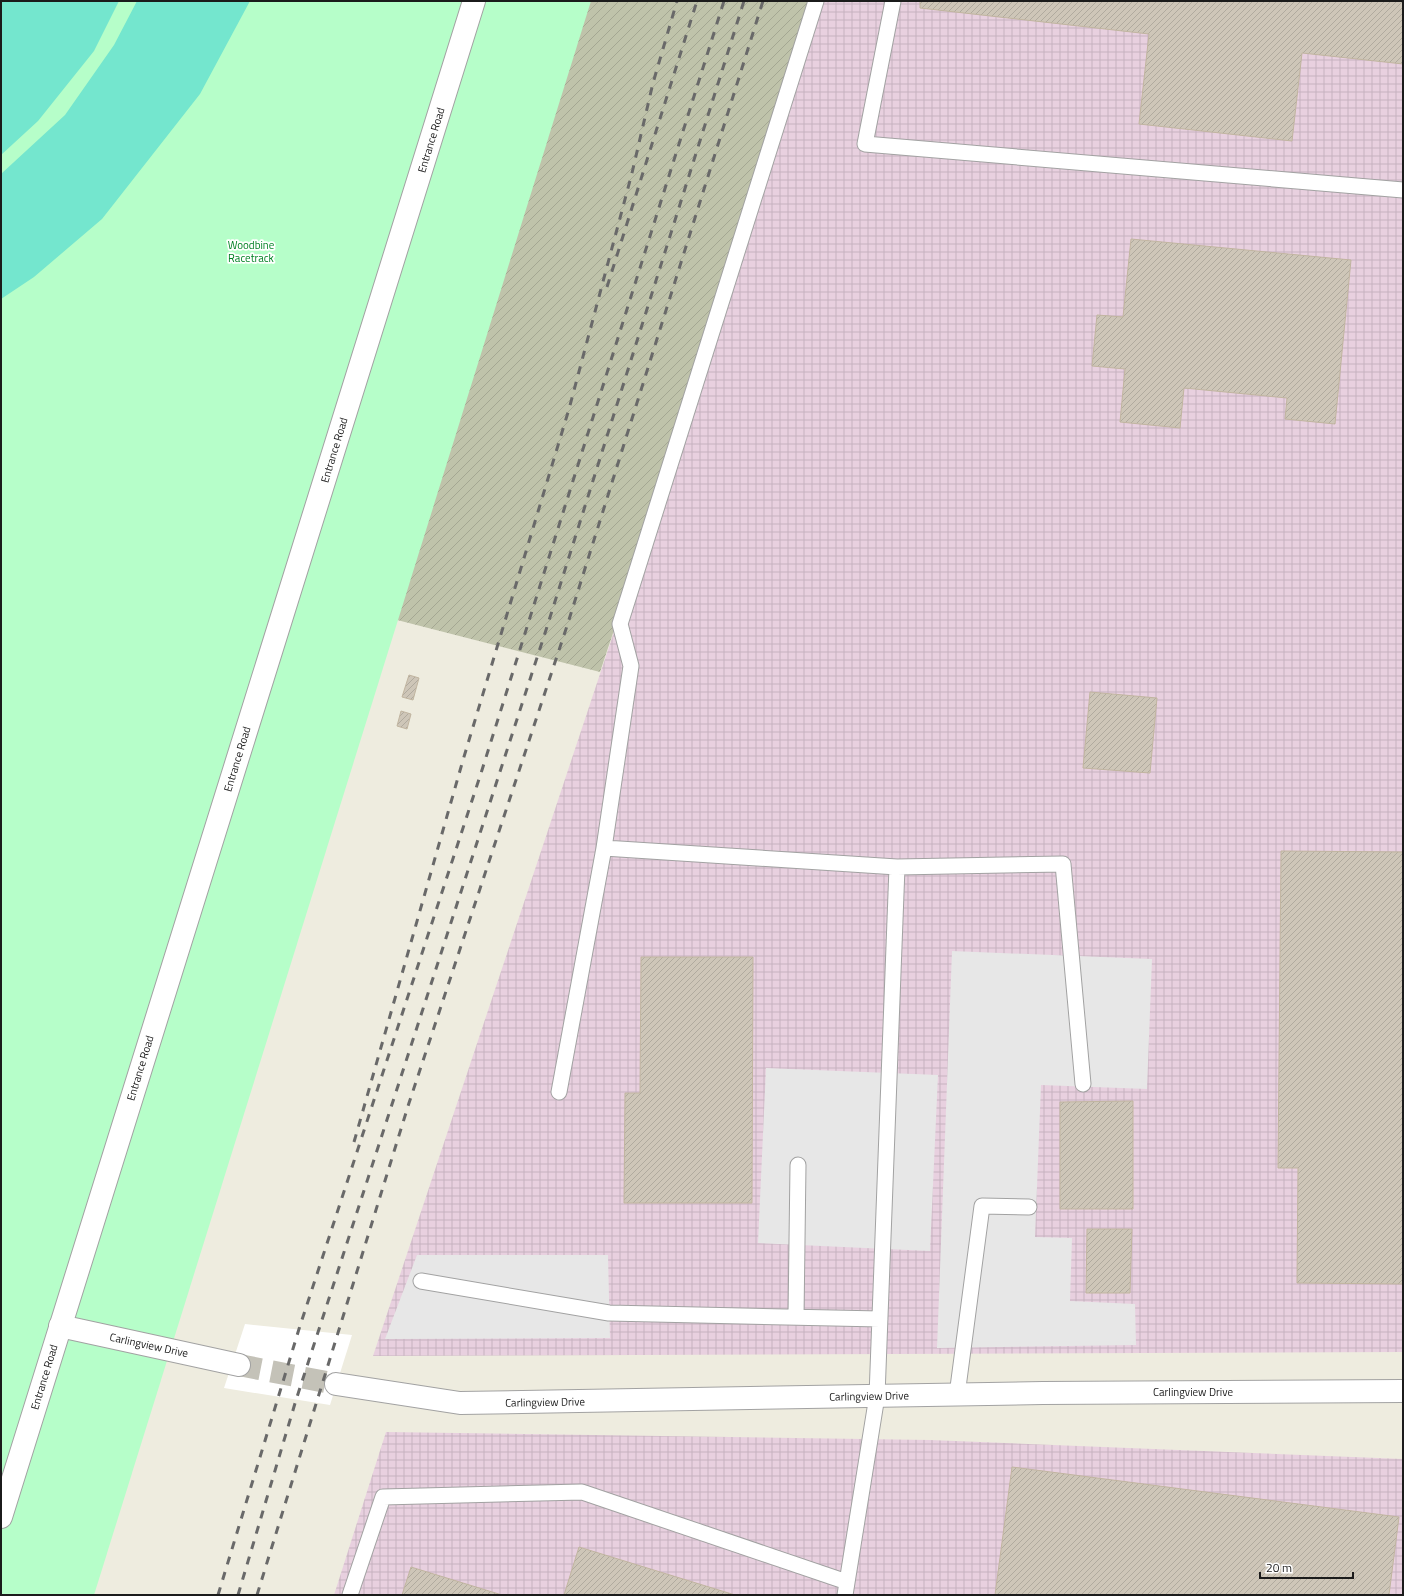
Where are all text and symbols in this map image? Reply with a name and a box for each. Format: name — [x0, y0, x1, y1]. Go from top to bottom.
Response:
street label: Entrance Road — [413, 105, 449, 175]
park label: Woodbine Racetrack — [228, 237, 275, 266]
street label: Entrance Road — [316, 415, 352, 485]
street label: Entrance Road — [219, 724, 255, 794]
street label: Entrance Road — [122, 1033, 158, 1103]
street label: Carlingview Drive — [108, 1329, 190, 1361]
street label: Entrance Road — [26, 1342, 62, 1412]
street label: Carlingview Drive — [1153, 1384, 1233, 1400]
street label: Carlingview Drive — [829, 1387, 910, 1405]
street label: Carlingview Drive — [505, 1393, 586, 1411]
scale bar — [1260, 1554, 1353, 1580]
text: 20 m — [1266, 1558, 1292, 1577]

